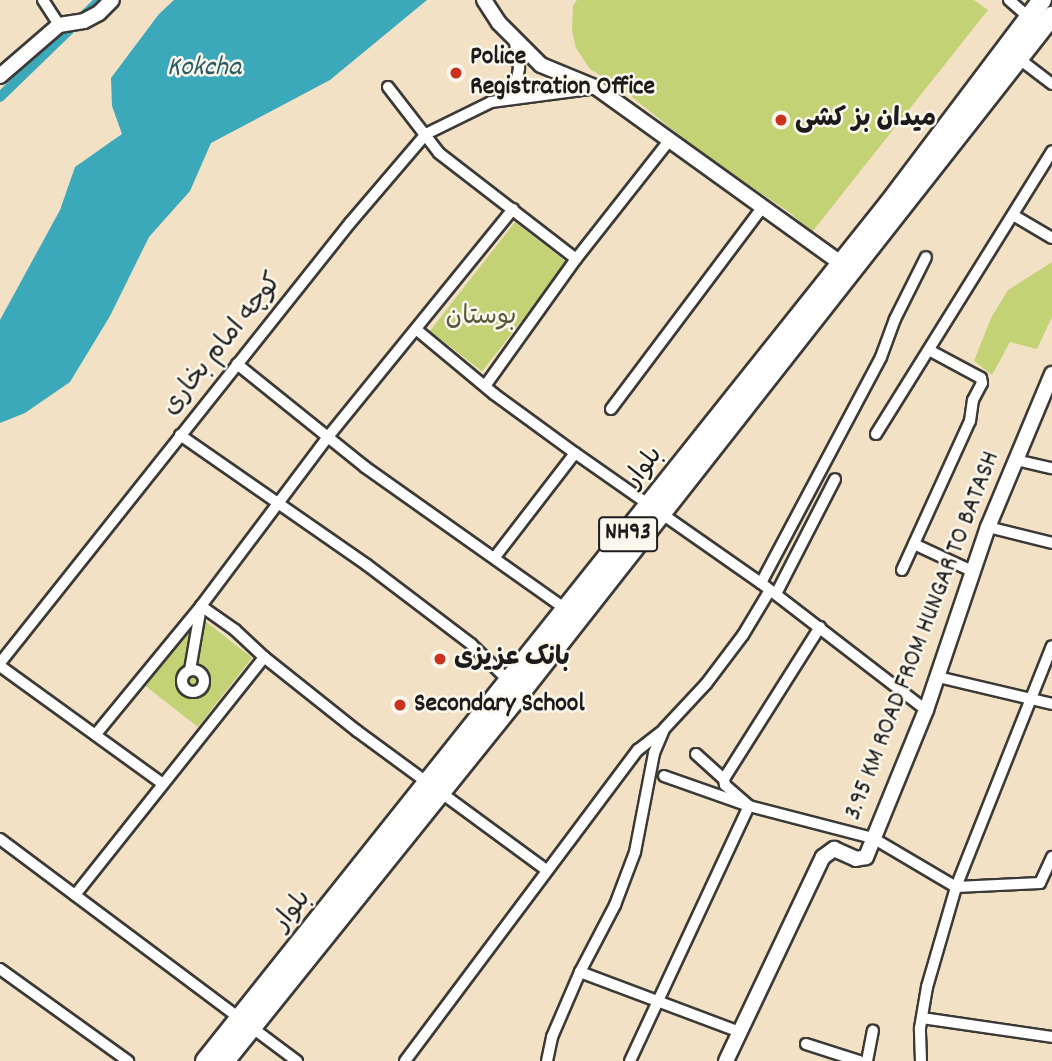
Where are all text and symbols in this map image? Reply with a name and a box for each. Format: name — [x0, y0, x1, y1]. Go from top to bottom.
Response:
place label: Police Registration Office — [470, 42, 655, 104]
water label: Kokcha — [167, 52, 241, 86]
marker: Police Registration Office — [448, 65, 464, 81]
place label: میدان بز کشی — [795, 104, 936, 136]
marker: میدان بز کشی — [773, 112, 789, 128]
street label: کوچه امام بخاری — [156, 268, 290, 422]
park label: بوستان — [445, 302, 517, 334]
street label: بلوار — [619, 441, 671, 495]
street label: 3.95 KM ROAD FROM HUNGAR TO BATASH — [838, 447, 1008, 825]
road number: NH93 — [596, 514, 660, 554]
place label: بانک عزیزی — [454, 643, 570, 675]
marker: بانک عزیزی — [432, 651, 448, 667]
place label: Secondary School — [414, 689, 585, 721]
marker: Secondary School — [392, 697, 408, 713]
street label: بلوار — [267, 884, 319, 938]

